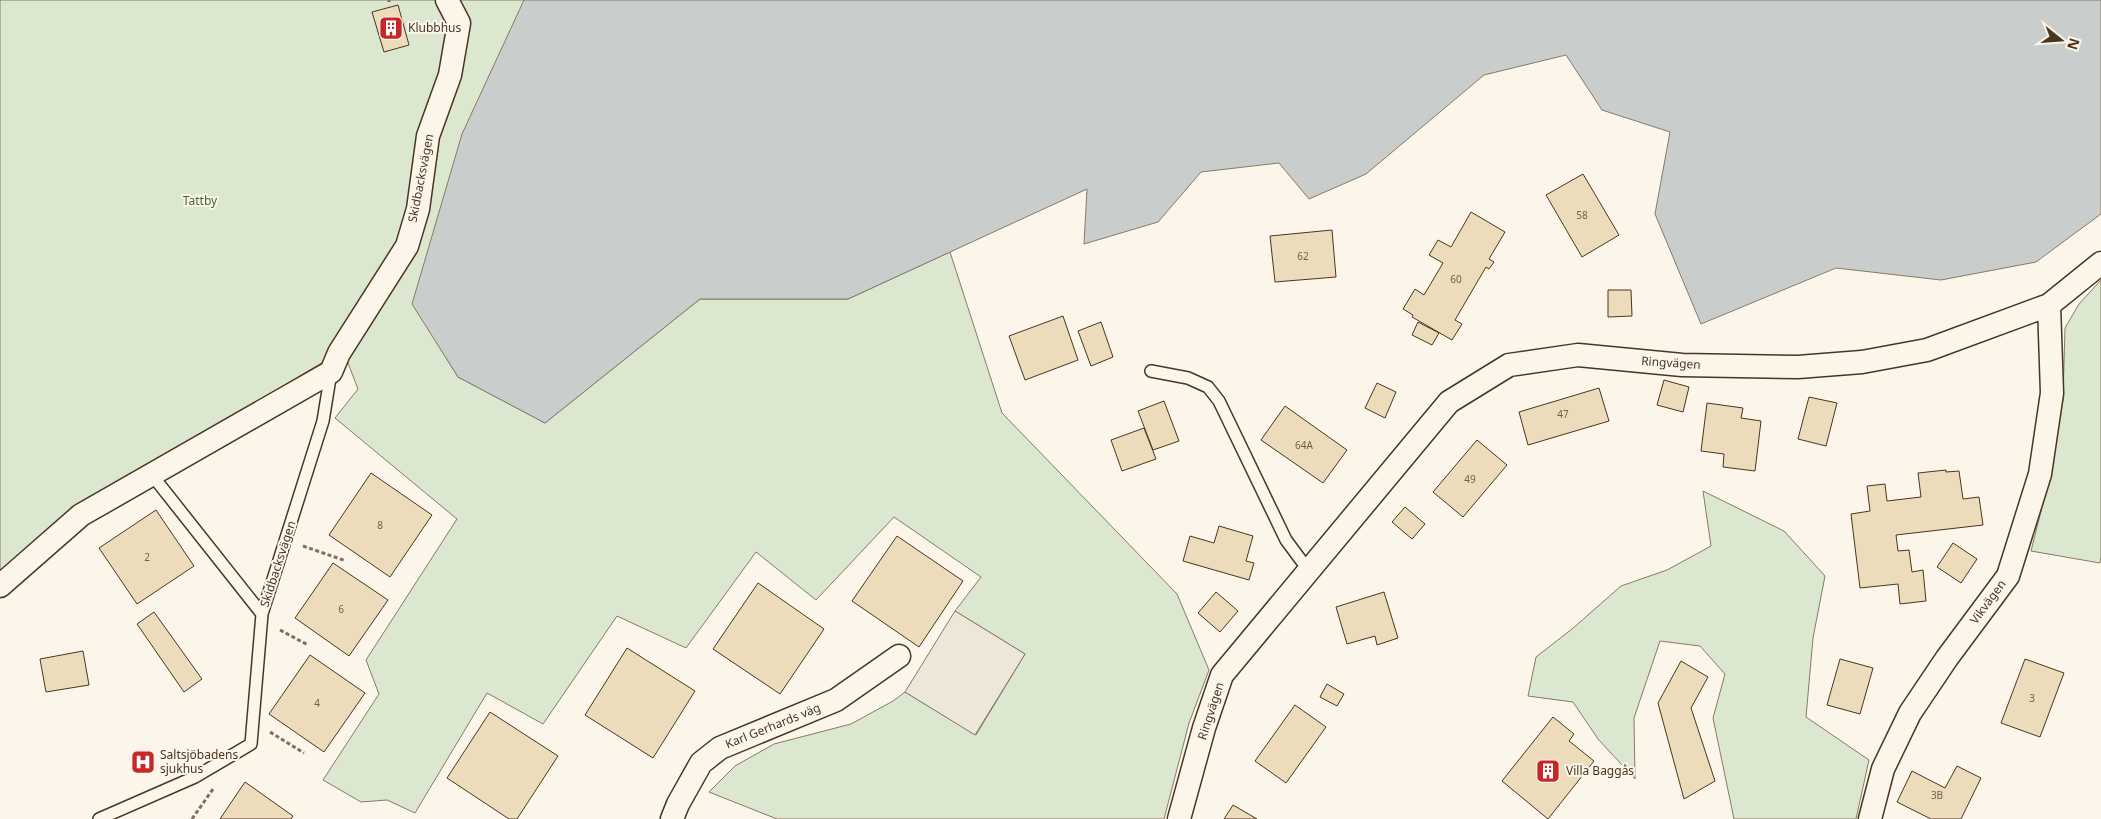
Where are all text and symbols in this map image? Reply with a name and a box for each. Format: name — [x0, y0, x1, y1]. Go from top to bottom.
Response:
building icon: Klubbhus — [378, 15, 404, 41]
north arrow — [2036, 15, 2086, 65]
place label: Klubbhus — [408, 19, 462, 36]
text: N — [2063, 36, 2085, 52]
street label: Skidbacksvägen — [404, 132, 437, 224]
park label: Tattby — [183, 192, 218, 209]
house number: 58 — [1576, 208, 1588, 222]
house number: 62 — [1297, 249, 1309, 263]
house number: 60 — [1450, 272, 1462, 286]
street label: Ringvägen — [1641, 352, 1701, 373]
house number: 47 — [1557, 407, 1569, 421]
house number: 64A — [1295, 438, 1314, 452]
house number: 49 — [1464, 472, 1476, 486]
street label: Skidbacksvägen — [256, 518, 299, 609]
house number: 8 — [377, 518, 383, 532]
house number: 2 — [144, 550, 150, 564]
street label: Vikvägen — [1966, 576, 2009, 627]
house number: 6 — [338, 602, 344, 616]
street label: Ringvägen — [1193, 680, 1228, 742]
house number: 3 — [2029, 691, 2035, 705]
house number: 4 — [314, 696, 320, 710]
street label: Karl Gerhards väg — [723, 699, 823, 752]
place label: Saltsjöbadens sjukhus — [160, 746, 239, 777]
hospital icon: Saltsjöbadens sjukhus — [130, 749, 156, 775]
building icon: Villa Baggås — [1535, 758, 1561, 784]
place label: Villa Baggås — [1566, 762, 1634, 779]
house number: 3B — [1931, 788, 1943, 802]

